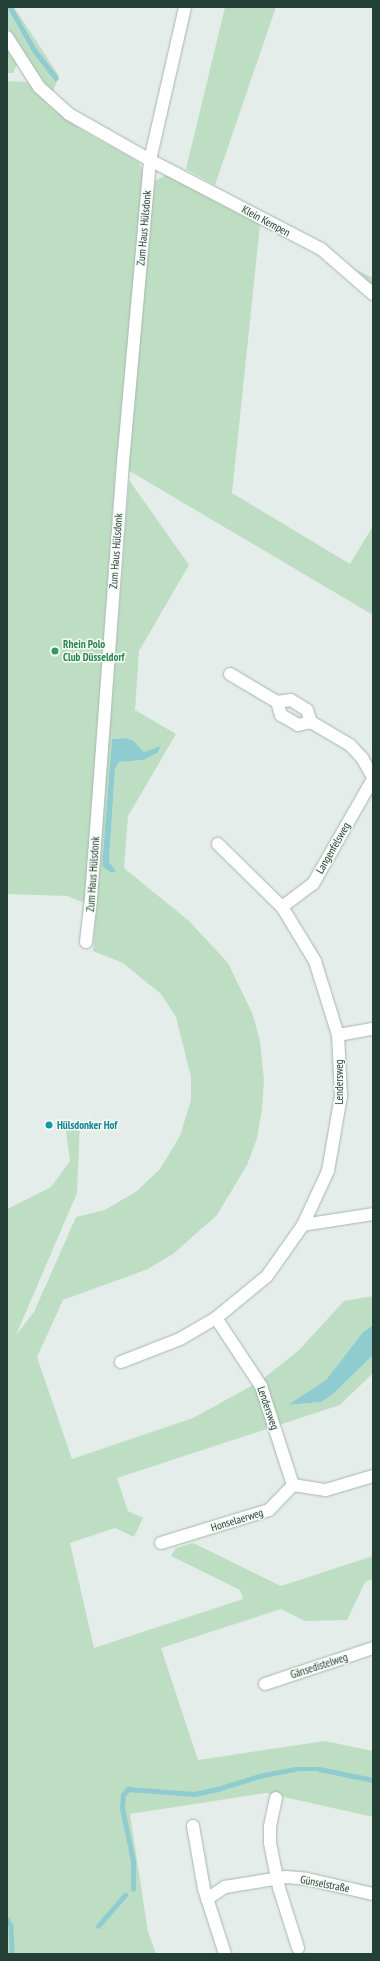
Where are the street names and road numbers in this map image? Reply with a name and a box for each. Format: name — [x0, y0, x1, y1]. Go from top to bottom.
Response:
street label: Zum Haus Hülsdonk — [134, 190, 154, 266]
street label: Klein Kempen — [240, 203, 292, 239]
street label: Zum Haus Hülsdonk — [107, 513, 125, 589]
street label: Langenfelsweg — [313, 820, 353, 876]
street label: Zum Haus Hülsdonk — [84, 836, 102, 912]
street label: Lendersweg — [332, 1059, 346, 1105]
street label: Lendersweg — [254, 1385, 282, 1431]
street label: Honselaerweg — [209, 1506, 265, 1534]
street label: Gänsedistelweg — [289, 1651, 349, 1681]
street label: Günselstraße — [299, 1873, 351, 1895]

